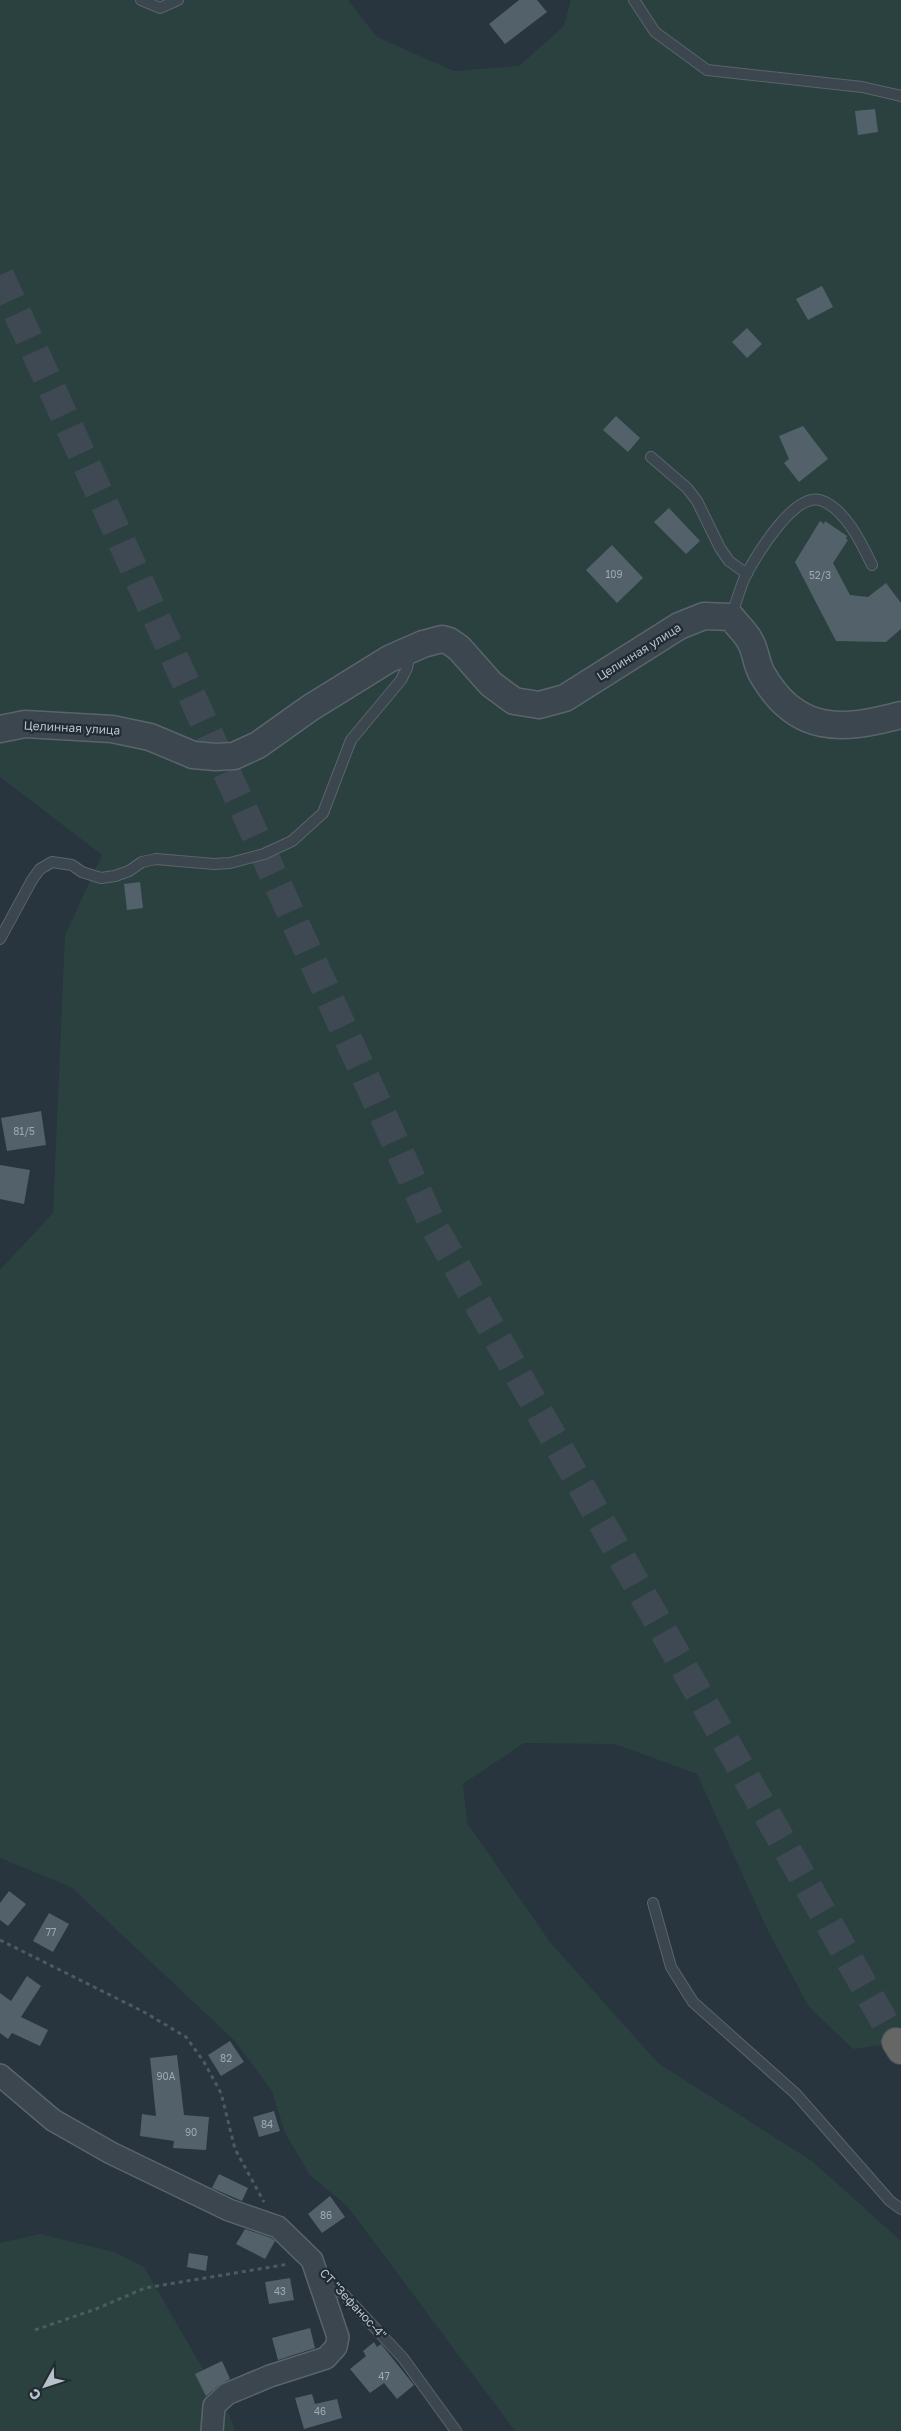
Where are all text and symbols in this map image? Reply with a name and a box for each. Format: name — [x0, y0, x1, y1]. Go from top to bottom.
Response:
house number: 109 — [605, 568, 623, 580]
house number: 52/3 — [809, 569, 831, 581]
street label: Целинная улица — [594, 620, 684, 684]
street label: Целинная улица — [23, 717, 121, 738]
house number: 81/5 — [13, 1125, 35, 1137]
house number: 77 — [46, 1926, 56, 1938]
house number: 82 — [220, 2052, 232, 2064]
house number: 90А — [157, 2070, 176, 2082]
house number: 84 — [261, 2118, 273, 2130]
house number: 90 — [185, 2126, 197, 2138]
house number: 86 — [320, 2209, 332, 2221]
street label: СТ "Зефанос-4" — [317, 2265, 390, 2342]
house number: 43 — [274, 2285, 286, 2297]
north arrow — [20, 2361, 70, 2411]
house number: 47 — [378, 2370, 390, 2382]
text: С — [25, 2385, 44, 2404]
house number: 46 — [314, 2405, 326, 2417]

